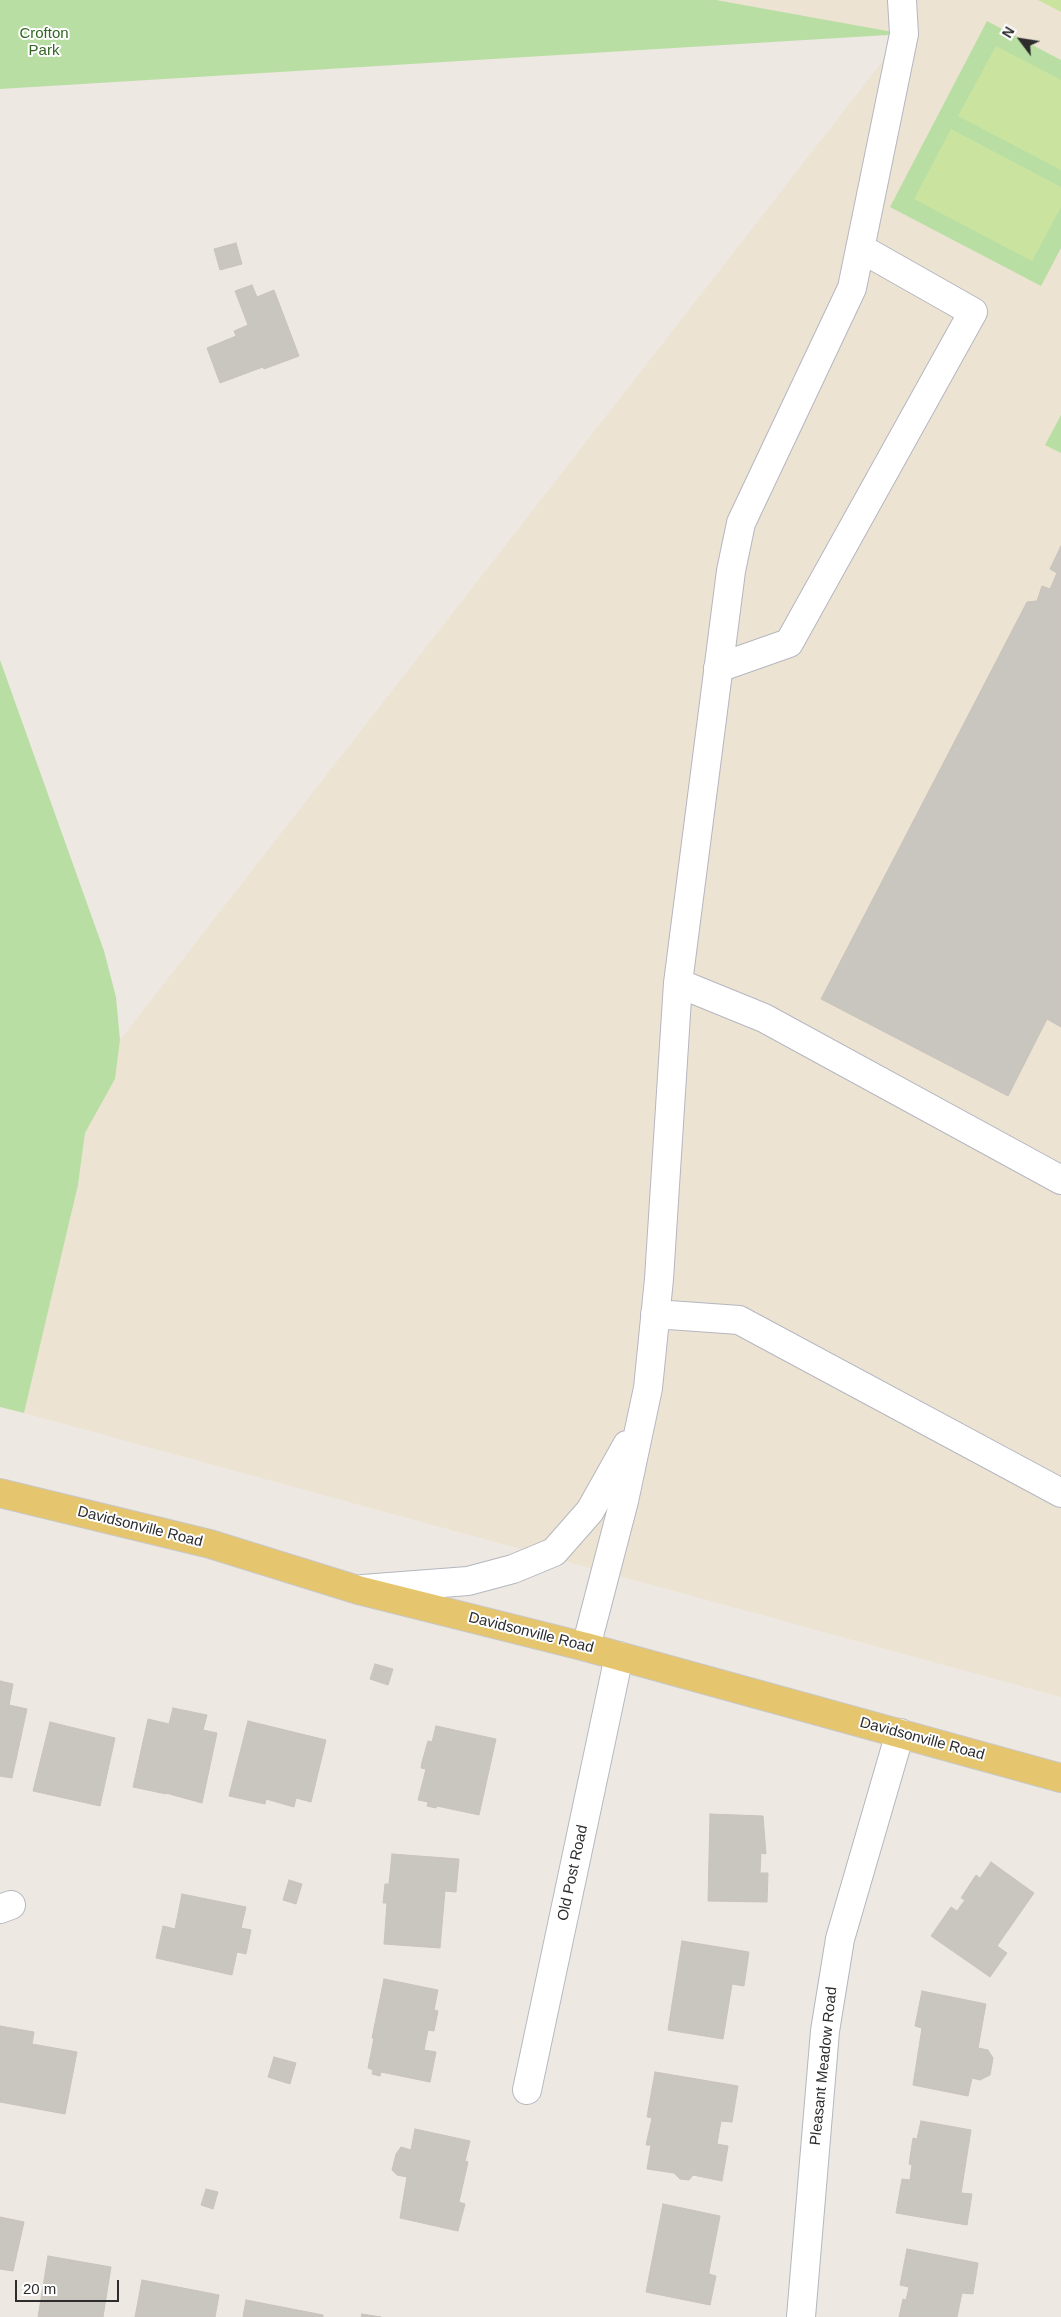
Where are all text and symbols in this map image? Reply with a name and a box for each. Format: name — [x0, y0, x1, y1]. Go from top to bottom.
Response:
north arrow — [996, 15, 1046, 65]
text: N — [999, 24, 1018, 41]
park label: Crofton Park — [19, 25, 69, 60]
street label: Davidsonville Road — [76, 1503, 204, 1551]
street label: Davidsonville Road — [467, 1609, 595, 1657]
street label: Davidsonville Road — [858, 1714, 986, 1764]
street label: Old Post Road — [554, 1823, 592, 1923]
street label: Pleasant Meadow Road — [807, 1986, 841, 2146]
scale bar — [18, 2270, 121, 2302]
text: 20 m — [23, 2280, 56, 2297]

